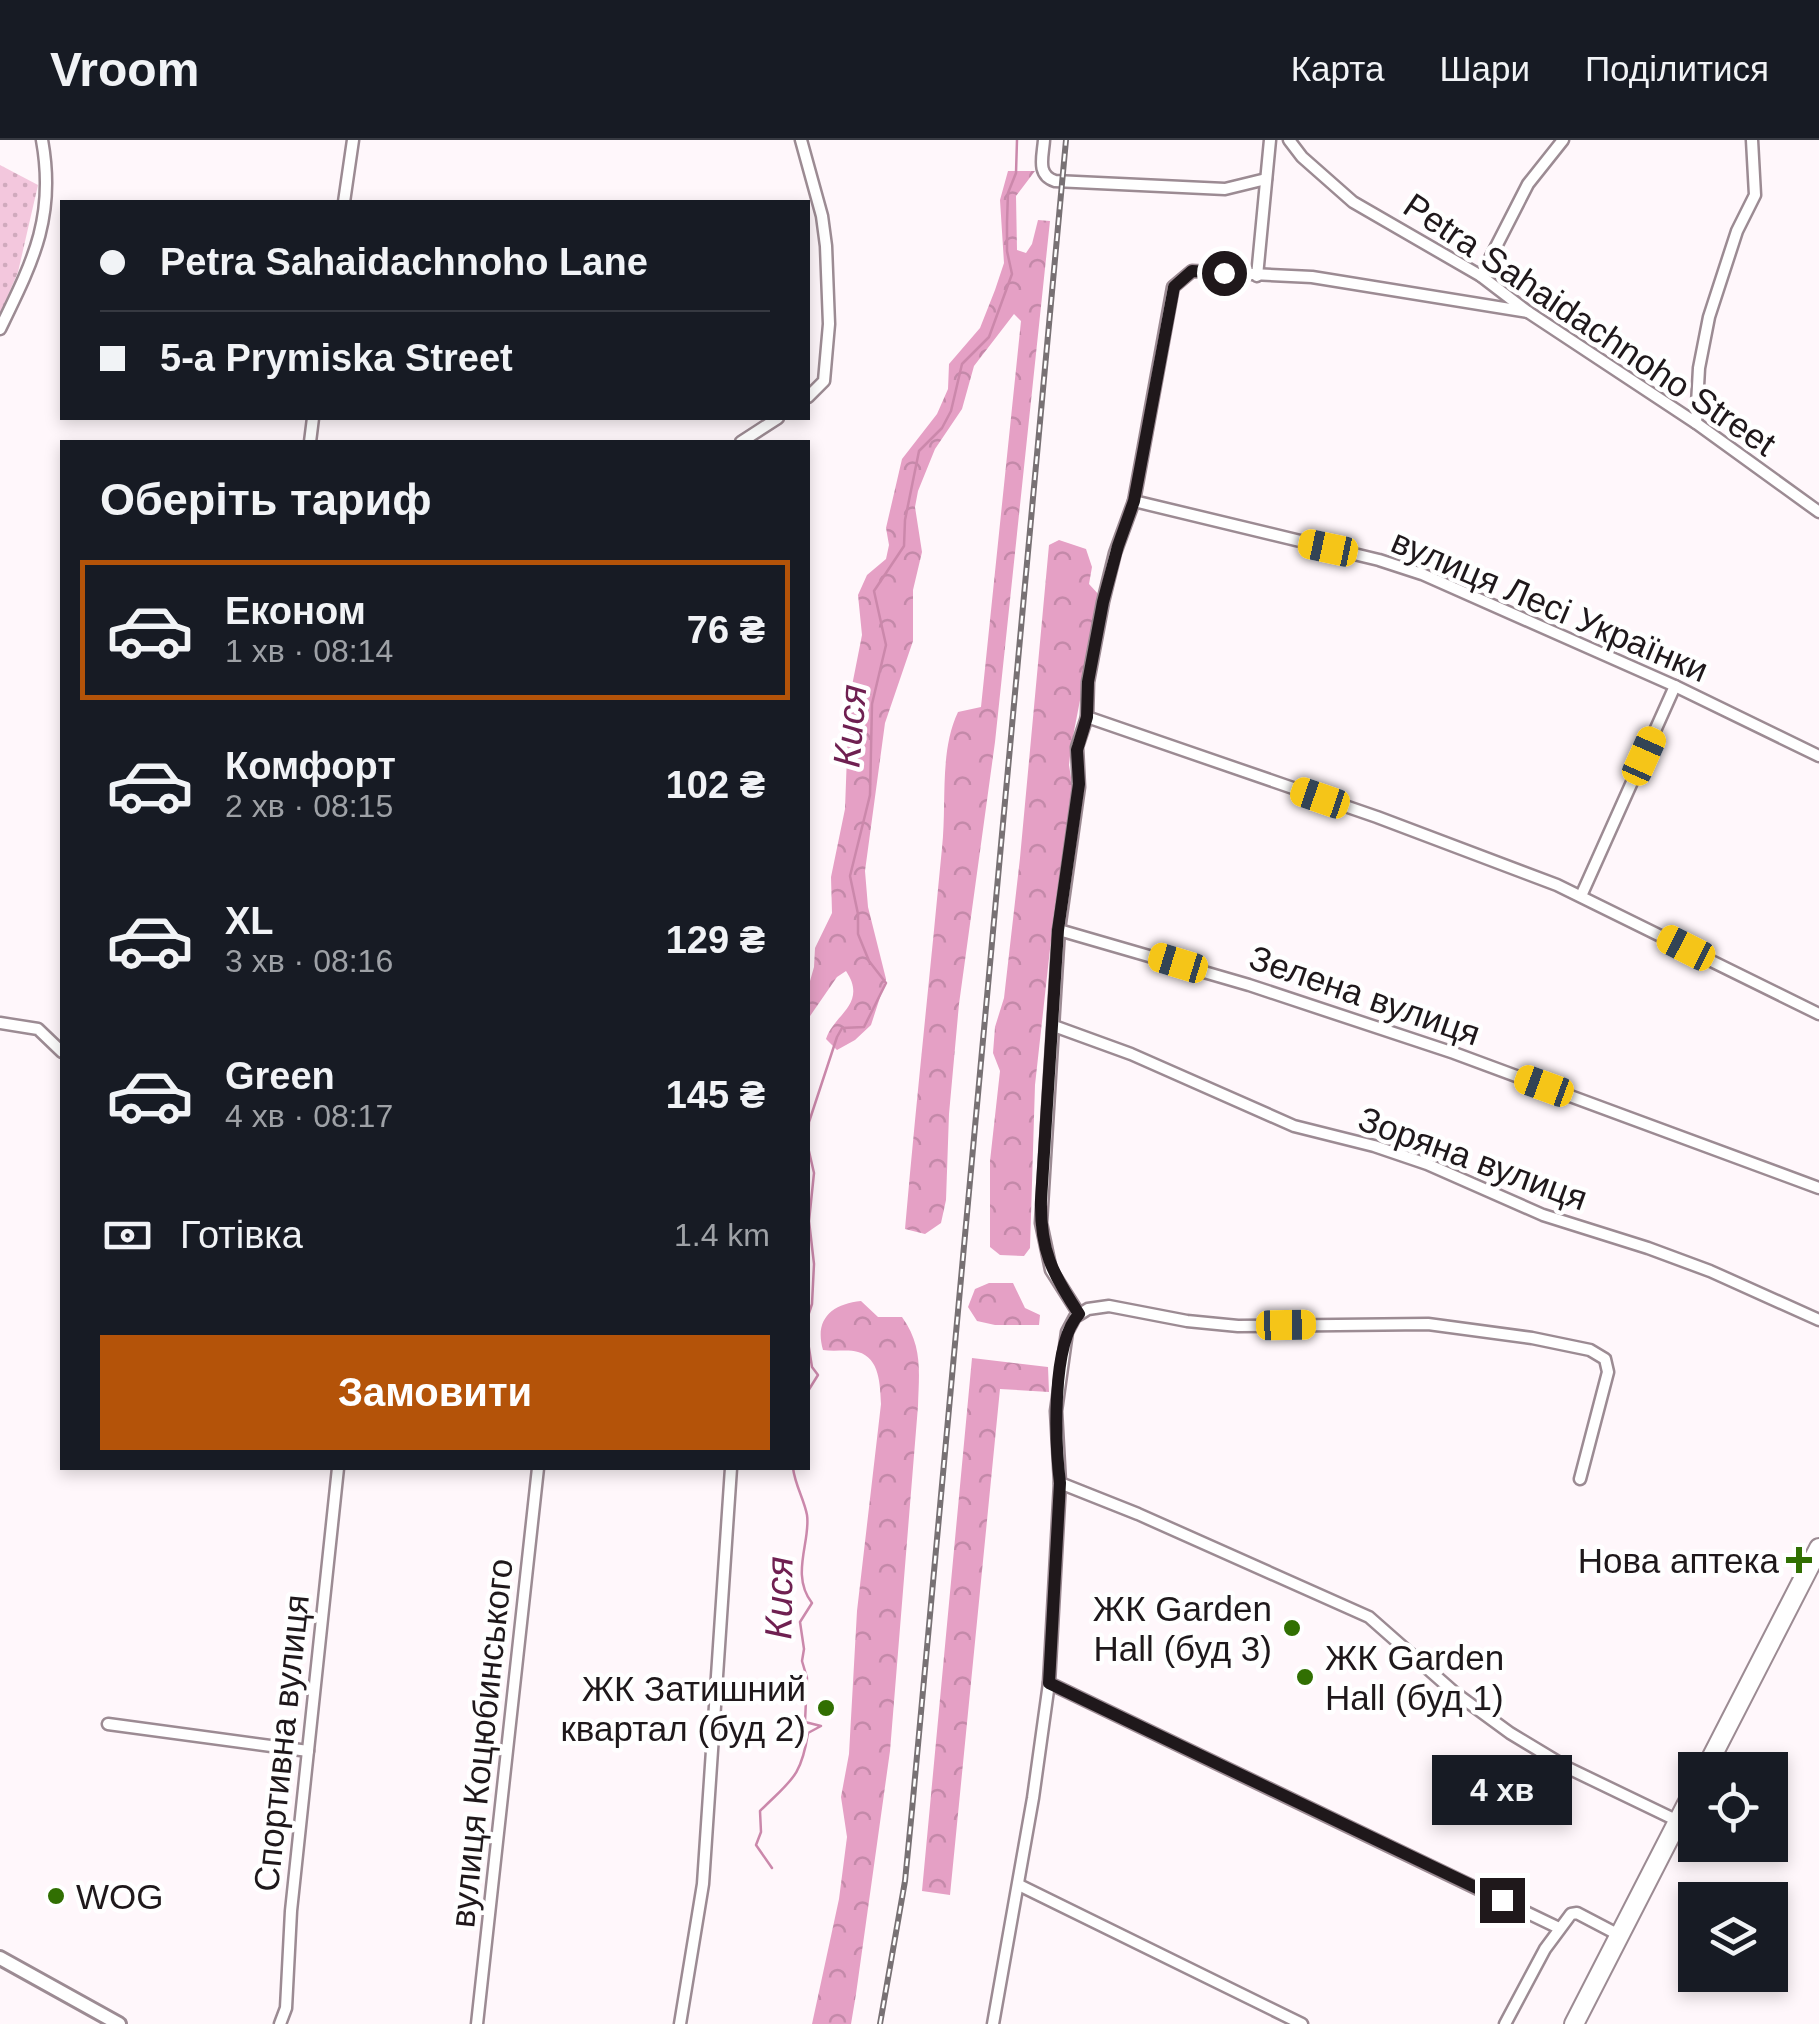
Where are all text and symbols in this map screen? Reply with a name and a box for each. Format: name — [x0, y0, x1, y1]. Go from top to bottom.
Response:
text: Vroom — [50, 43, 199, 96]
text: Карта — [1291, 49, 1384, 88]
text: Шари — [1439, 49, 1530, 88]
text: Поділитися — [1585, 49, 1769, 88]
street label: Petra Sahaidachnoho Street — [1397, 185, 1783, 463]
text: Petra Sahaidachnoho Lane — [160, 241, 648, 283]
route start — [1202, 251, 1247, 296]
text: 5-a Prymiska Street — [160, 337, 513, 379]
text: Оберіть тариф — [100, 474, 432, 525]
street label: вулиця Лесі Українки — [1386, 521, 1714, 689]
car — [1296, 527, 1360, 569]
icon: car — [105, 585, 195, 675]
text: Економ — [225, 590, 366, 632]
text: 76 ₴ — [687, 609, 765, 651]
text: 1 хв · 08:14 — [225, 633, 393, 669]
water label: Кися — [825, 683, 875, 769]
car — [1618, 722, 1670, 790]
icon: car — [105, 740, 195, 830]
text: Комфорт — [225, 745, 396, 787]
text: 102 ₴ — [666, 764, 765, 806]
car — [1287, 774, 1353, 822]
text: 2 хв · 08:15 — [225, 788, 393, 824]
icon: car — [105, 895, 195, 985]
text: XL — [225, 900, 274, 942]
text: 129 ₴ — [666, 919, 765, 961]
car — [1652, 921, 1720, 975]
street label: Зелена вулиця — [1245, 937, 1485, 1053]
car — [1145, 940, 1211, 986]
text: 3 хв · 08:16 — [225, 943, 393, 979]
icon: car — [105, 1050, 195, 1140]
text: Green — [225, 1055, 335, 1097]
car — [1511, 1062, 1577, 1110]
text: 145 ₴ — [666, 1074, 765, 1116]
text: 4 хв · 08:17 — [225, 1098, 393, 1134]
street label: Зоряна вулиця — [1353, 1099, 1593, 1217]
icon: cash — [100, 1208, 155, 1263]
text: Готівка — [180, 1214, 303, 1256]
text: 1.4 km — [674, 1217, 770, 1253]
car — [1256, 1309, 1316, 1341]
button: Замовити — [100, 1335, 770, 1450]
place label: Нова аптека — [1578, 1541, 1780, 1580]
marker: Нова аптека — [1788, 1549, 1810, 1571]
water label: Кися — [757, 1556, 801, 1640]
street label: вулиця Коцюбинського — [442, 1557, 520, 1929]
place label: ЖК Garden Hall (буд 3) — [1093, 1589, 1272, 1668]
street label: Спортивна вулиця — [246, 1592, 316, 1894]
marker: ЖК Garden Hall (буд 3) — [1281, 1617, 1303, 1639]
place label: ЖК Garden Hall (буд 1) — [1325, 1638, 1504, 1717]
marker: ЖК Garden Hall (буд 1) — [1294, 1666, 1316, 1688]
place label: ЖК Затишний квартал (буд 2) — [561, 1669, 806, 1748]
marker: ЖК Затишний квартал (буд 2) — [815, 1697, 837, 1719]
map controls — [1678, 1752, 1788, 1992]
button: locate — [1678, 1752, 1788, 1862]
callout: 4 хв — [1432, 1755, 1572, 1825]
text: 4 хв — [1470, 1772, 1534, 1808]
place label: WOG — [76, 1877, 163, 1916]
route end — [1480, 1878, 1525, 1923]
button: layers — [1678, 1882, 1788, 1992]
marker: WOG — [45, 1885, 67, 1907]

